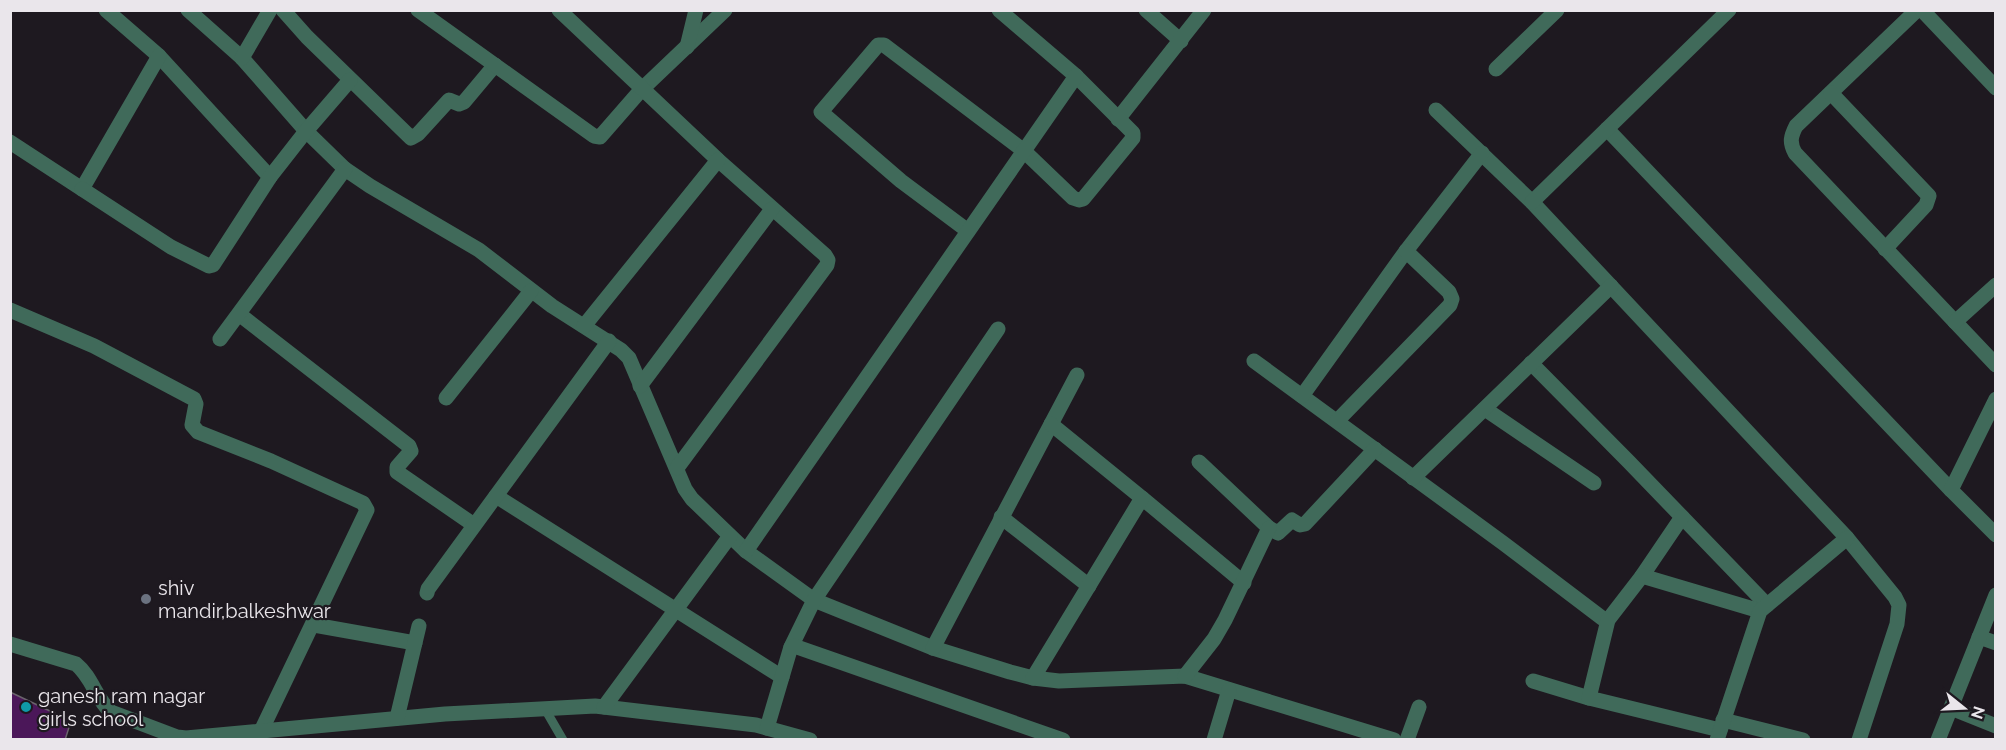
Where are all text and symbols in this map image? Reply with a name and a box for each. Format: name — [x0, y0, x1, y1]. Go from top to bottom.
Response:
place label: shiv mandir,balkeshwar — [158, 576, 331, 623]
marker: shiv mandir,balkeshwar — [139, 592, 153, 606]
north arrow — [1934, 678, 1994, 738]
place label: ganesh ram nagar girls school — [38, 684, 205, 731]
marker: ganesh ram nagar girls school — [19, 700, 33, 714]
text: N — [1967, 704, 1989, 721]

